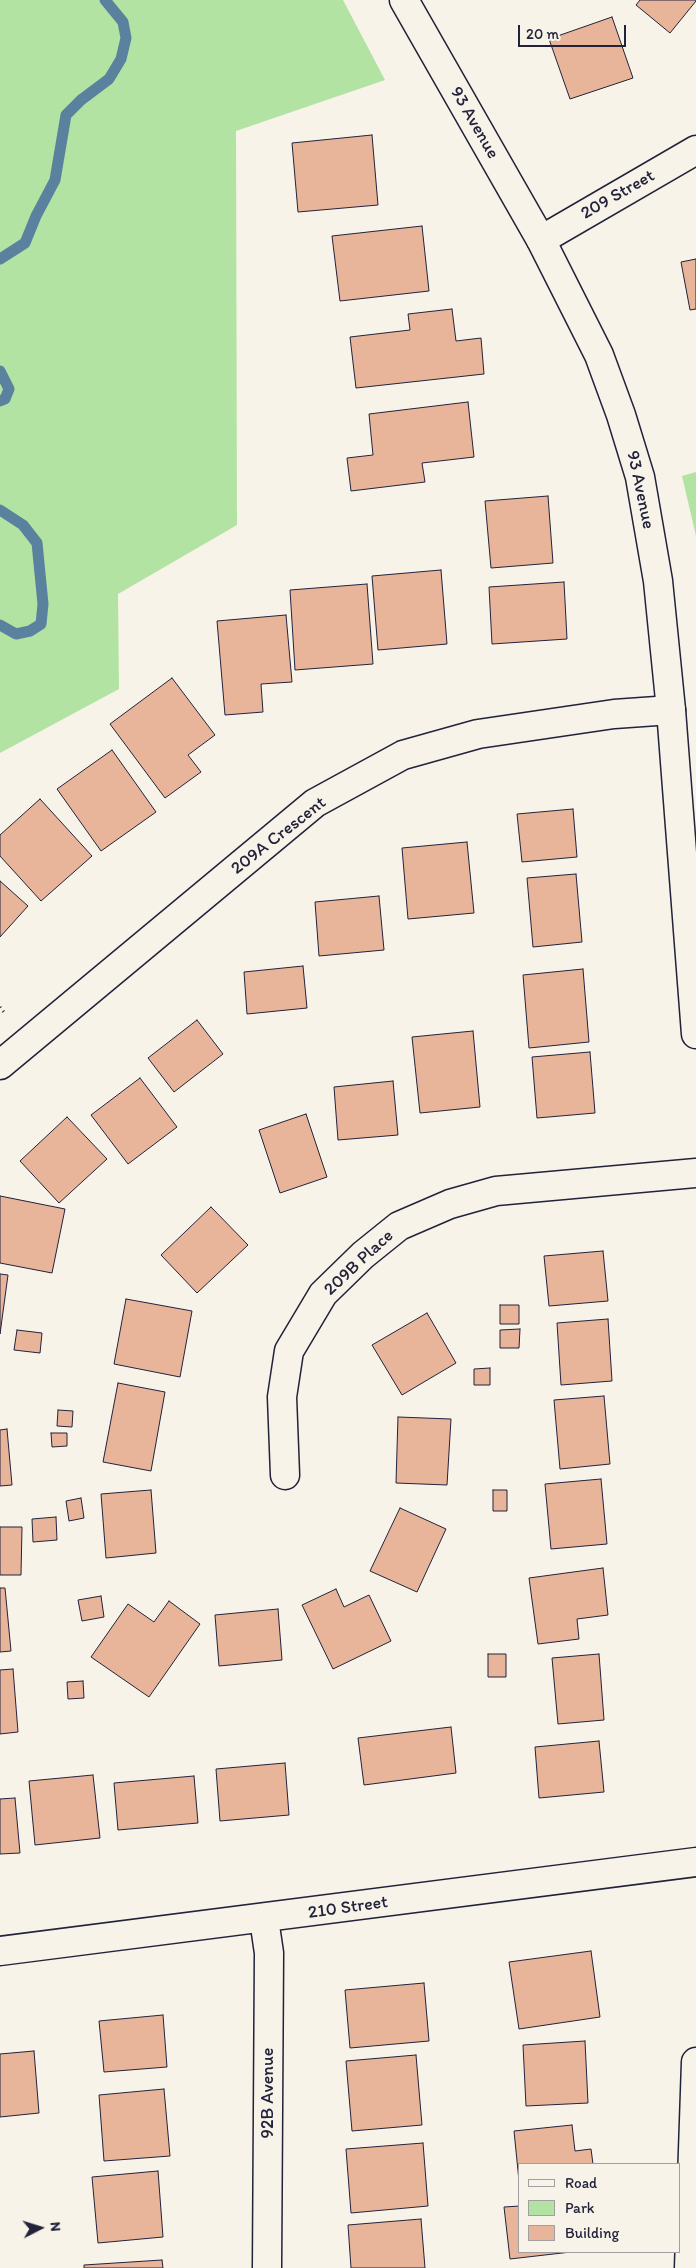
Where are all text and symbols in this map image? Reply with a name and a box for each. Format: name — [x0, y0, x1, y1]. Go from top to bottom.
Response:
scale bar — [521, 15, 628, 47]
text: 20 m — [526, 25, 559, 43]
street label: 93 Avenue — [445, 83, 503, 163]
street label: 209 Street — [577, 165, 659, 225]
street label: 93 Avenue — [621, 449, 659, 531]
street label: 209A Crescent — [227, 792, 331, 880]
street label: 209B Place — [320, 1225, 398, 1301]
street label: 210 Street — [307, 1892, 389, 1924]
street label: 92B Avenue — [257, 2048, 279, 2138]
legend — [518, 2163, 681, 2253]
text: Road — [565, 2174, 597, 2192]
text: Park — [565, 2199, 595, 2217]
north arrow — [15, 2203, 65, 2253]
text: N — [47, 2221, 64, 2232]
text: Building — [565, 2224, 619, 2242]

